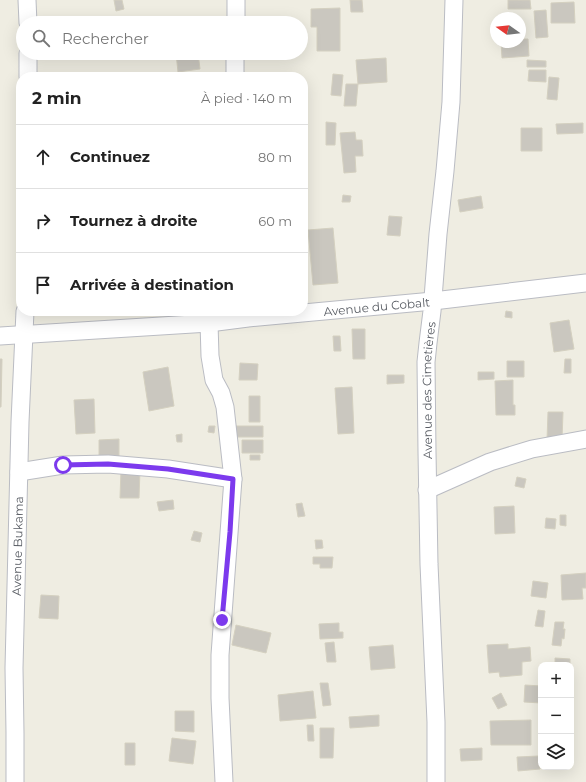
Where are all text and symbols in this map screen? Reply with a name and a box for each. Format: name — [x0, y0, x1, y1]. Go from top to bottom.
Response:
north arrow — [490, 12, 526, 48]
search box — [16, 16, 308, 60]
icon: search — [30, 27, 52, 49]
text: Rechercher — [62, 29, 149, 48]
text: 2 min — [32, 88, 82, 108]
text: À pied · 140 m — [201, 90, 292, 106]
icon: ahead — [32, 146, 54, 168]
text: Continuez — [70, 147, 150, 166]
text: 80 m — [258, 149, 292, 165]
icon: right — [32, 210, 54, 232]
text: Tournez à droite — [70, 211, 198, 230]
text: 60 m — [258, 213, 292, 229]
icon: arrive — [32, 274, 54, 296]
text: Arrivée à destination — [70, 275, 234, 294]
street label: Avenue du Cobalt — [323, 294, 431, 319]
street label: Avenue des Cimetières — [418, 320, 438, 459]
route start — [54, 456, 72, 474]
street label: Avenue Bukama — [8, 496, 26, 596]
route end — [213, 611, 231, 629]
map controls — [538, 662, 574, 770]
button: + — [538, 662, 574, 698]
button: − — [538, 698, 574, 734]
button: layers — [538, 734, 574, 770]

